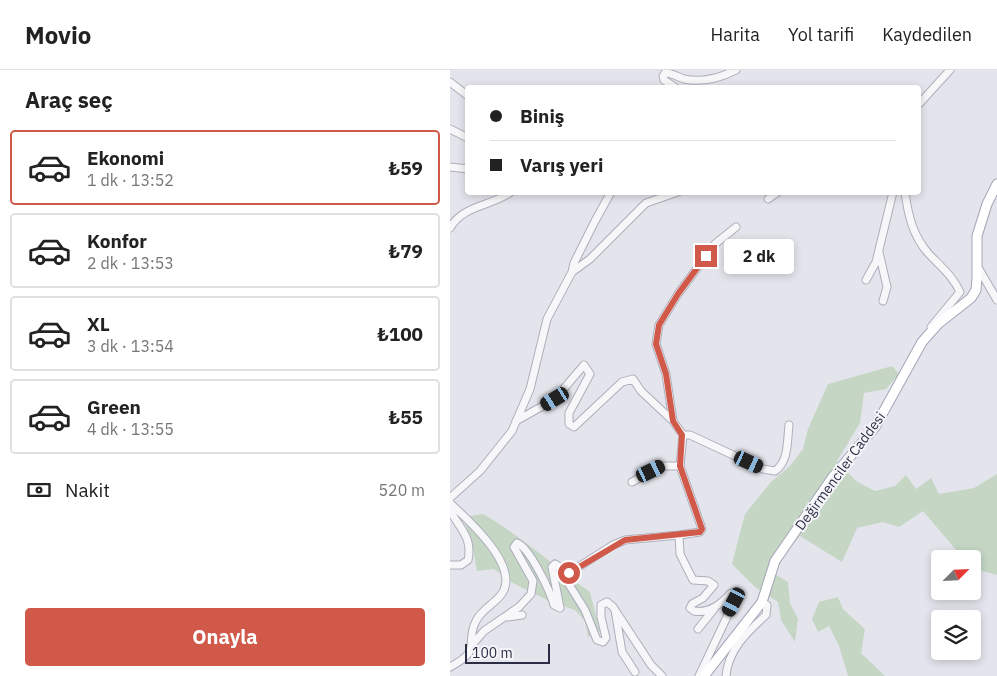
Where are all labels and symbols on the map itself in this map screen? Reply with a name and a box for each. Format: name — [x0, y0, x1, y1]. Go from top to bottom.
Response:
callout: 2 dk — [724, 238, 794, 274]
route end — [695, 245, 717, 267]
car — [538, 385, 571, 413]
street label: Değirmenciler Caddesi — [791, 408, 889, 534]
car — [732, 449, 765, 475]
car — [634, 458, 667, 484]
north arrow — [931, 550, 981, 600]
route start — [558, 562, 580, 584]
car — [720, 585, 747, 619]
scale bar — [465, 641, 550, 664]

